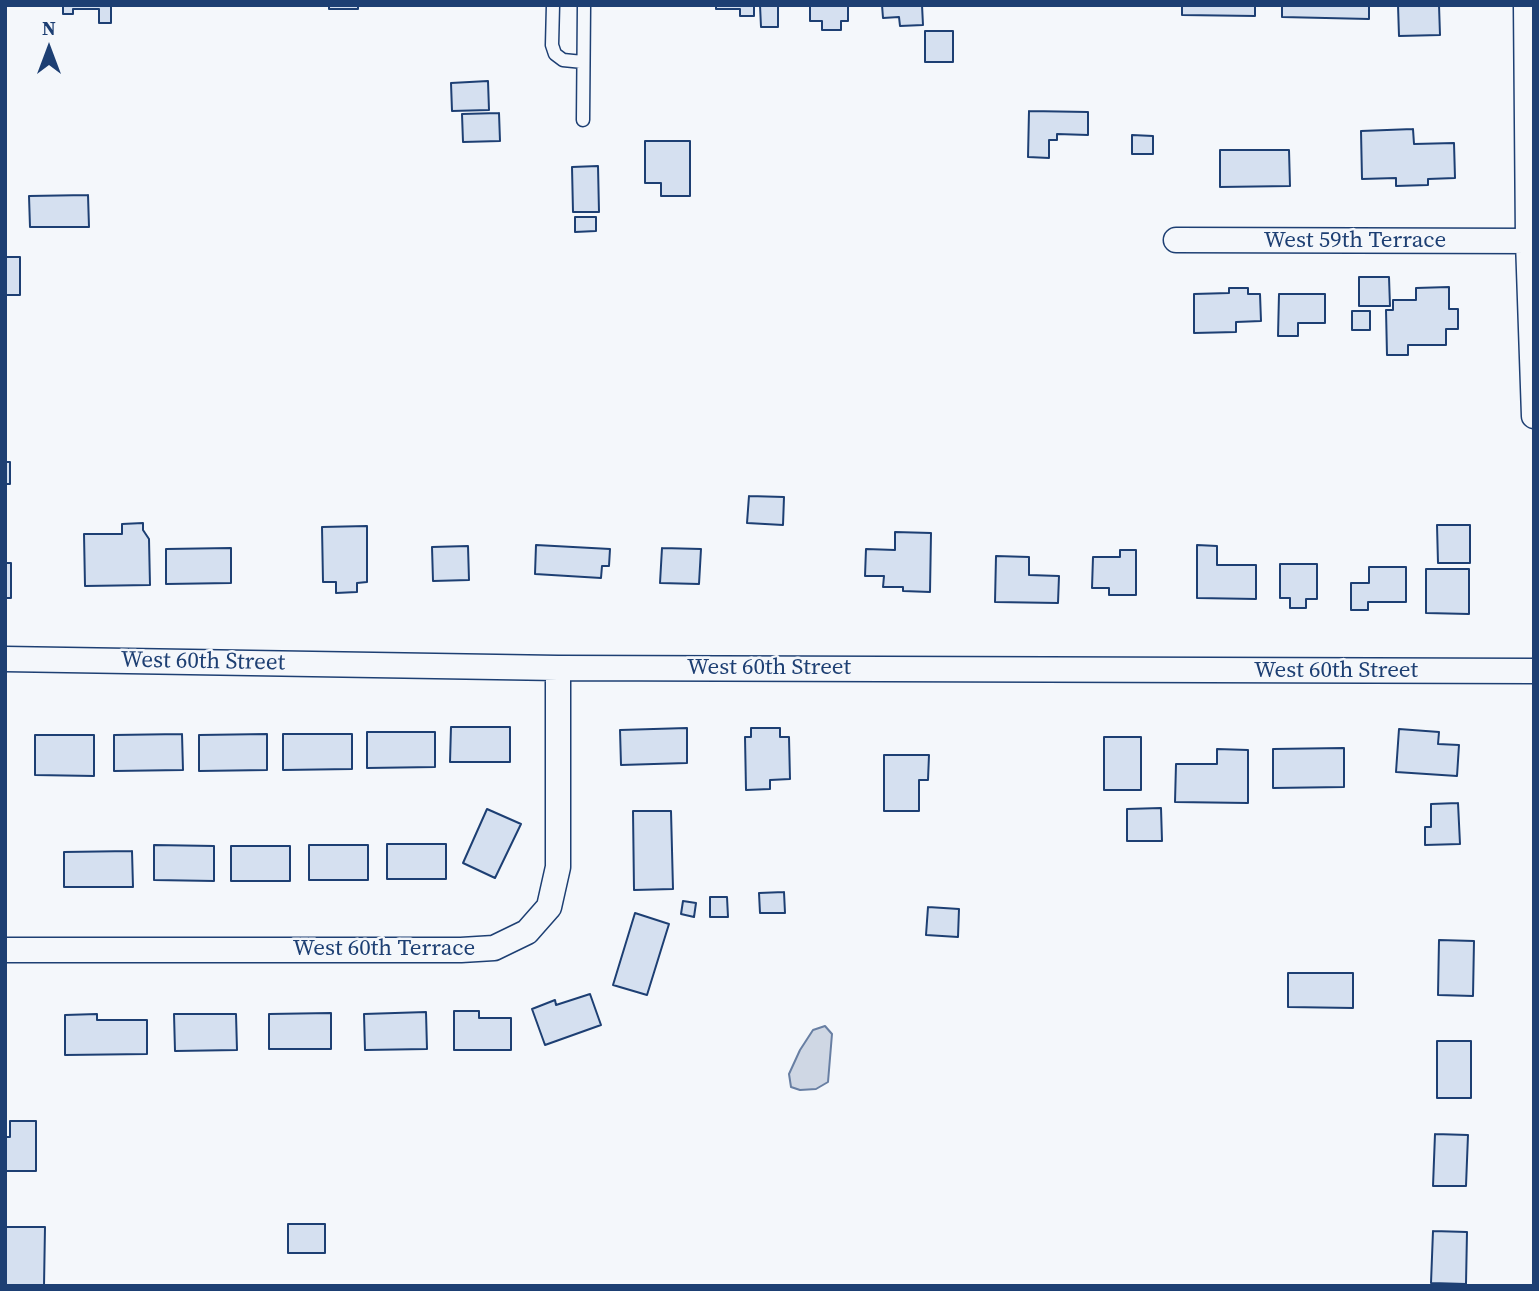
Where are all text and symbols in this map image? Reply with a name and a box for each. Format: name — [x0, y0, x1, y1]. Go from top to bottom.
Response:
north arrow — [14, 14, 84, 84]
text: N — [42, 15, 56, 41]
street label: West 59th Terrace — [1264, 227, 1446, 255]
street label: West 60th Street — [121, 647, 285, 677]
street label: West 60th Street — [687, 654, 851, 682]
street label: West 60th Street — [1254, 657, 1418, 685]
street label: West 60th Terrace — [293, 935, 475, 963]

